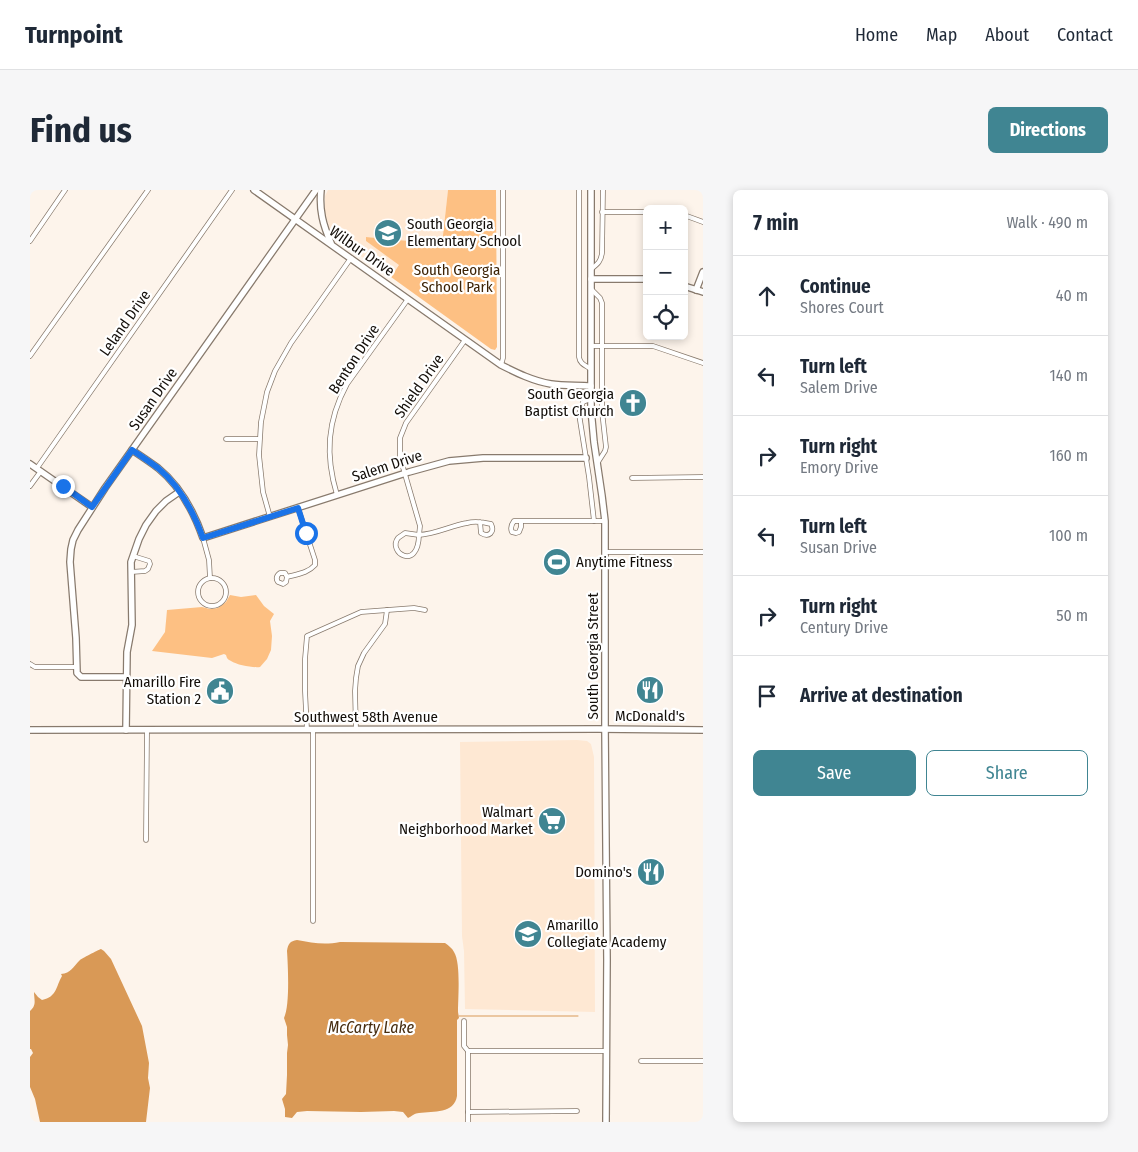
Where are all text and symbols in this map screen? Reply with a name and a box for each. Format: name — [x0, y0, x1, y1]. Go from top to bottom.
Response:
text: Turnpoint — [25, 21, 123, 49]
text: Home — [855, 24, 898, 46]
text: Map — [926, 24, 957, 46]
text: About — [985, 24, 1029, 46]
text: Contact — [1057, 24, 1113, 46]
button: Directions — [988, 107, 1108, 153]
text: Find us — [30, 109, 132, 151]
map controls — [643, 205, 688, 340]
button: + — [643, 205, 688, 250]
text: 7 min — [753, 210, 799, 236]
text: Walk · 490 m — [1007, 213, 1088, 232]
place label: South Georgia Elementary School — [407, 215, 521, 250]
school or university icon: South Georgia Elementary School — [373, 218, 403, 248]
street label: Wilbur Drive — [326, 222, 398, 280]
button: − — [643, 250, 688, 295]
park label: South Georgia School Park — [414, 261, 500, 296]
text: Continue — [800, 275, 871, 298]
icon: ahead — [753, 282, 781, 310]
text: 40 m — [1056, 286, 1088, 305]
street label: Leland Drive — [96, 287, 154, 359]
button: locate — [643, 295, 688, 340]
text: Shores Court — [800, 298, 884, 317]
street label: Benton Drive — [325, 321, 383, 397]
street label: Shield Drive — [390, 351, 448, 421]
text: Turn left — [800, 355, 867, 378]
icon: left — [753, 362, 781, 390]
street label: Susan Drive — [125, 364, 181, 434]
text: 140 m — [1050, 366, 1088, 385]
text: Salem Drive — [800, 378, 878, 397]
place label: South Georgia Baptist Church — [525, 385, 614, 420]
church icon: South Georgia Baptist Church — [618, 388, 648, 418]
text: Turn right — [800, 435, 877, 458]
icon: right — [753, 442, 781, 470]
street label: Salem Drive — [350, 446, 424, 486]
text: 160 m — [1049, 446, 1088, 465]
text: Emory Drive — [800, 458, 878, 477]
route end — [52, 475, 75, 498]
text: Turn left — [800, 515, 867, 538]
route start — [295, 522, 318, 545]
icon: left — [753, 522, 781, 550]
text: 100 m — [1049, 526, 1088, 545]
text: Susan Drive — [800, 538, 877, 557]
sports icon: Anytime Fitness — [542, 547, 572, 577]
place label: Anytime Fitness — [576, 553, 672, 571]
street label: South Georgia Street — [584, 592, 602, 720]
text: Turn right — [800, 595, 877, 618]
icon: right — [753, 602, 781, 630]
text: 50 m — [1056, 606, 1088, 625]
text: Century Drive — [800, 618, 888, 637]
place label: Amarillo Fire Station 2 — [124, 673, 201, 708]
restaurant icon: McDonald's — [635, 675, 665, 705]
public building icon: Amarillo Fire Station 2 — [205, 676, 235, 706]
icon: arrive — [753, 682, 781, 710]
text: Arrive at destination — [800, 684, 963, 707]
place label: McDonald's — [615, 707, 685, 725]
street label: Southwest 58th Avenue — [294, 708, 438, 726]
button: Save — [753, 750, 916, 796]
button: Share — [926, 750, 1088, 796]
place label: Walmart Neighborhood Market — [399, 803, 533, 838]
supermarket icon: Walmart Neighborhood Market — [537, 806, 567, 836]
restaurant icon: Domino's — [636, 857, 666, 887]
place label: Domino's — [575, 863, 632, 881]
place label: Amarillo Collegiate Academy — [547, 916, 667, 951]
school or university icon: Amarillo Collegiate Academy — [513, 919, 543, 949]
water label: McCarty Lake — [328, 1018, 415, 1037]

